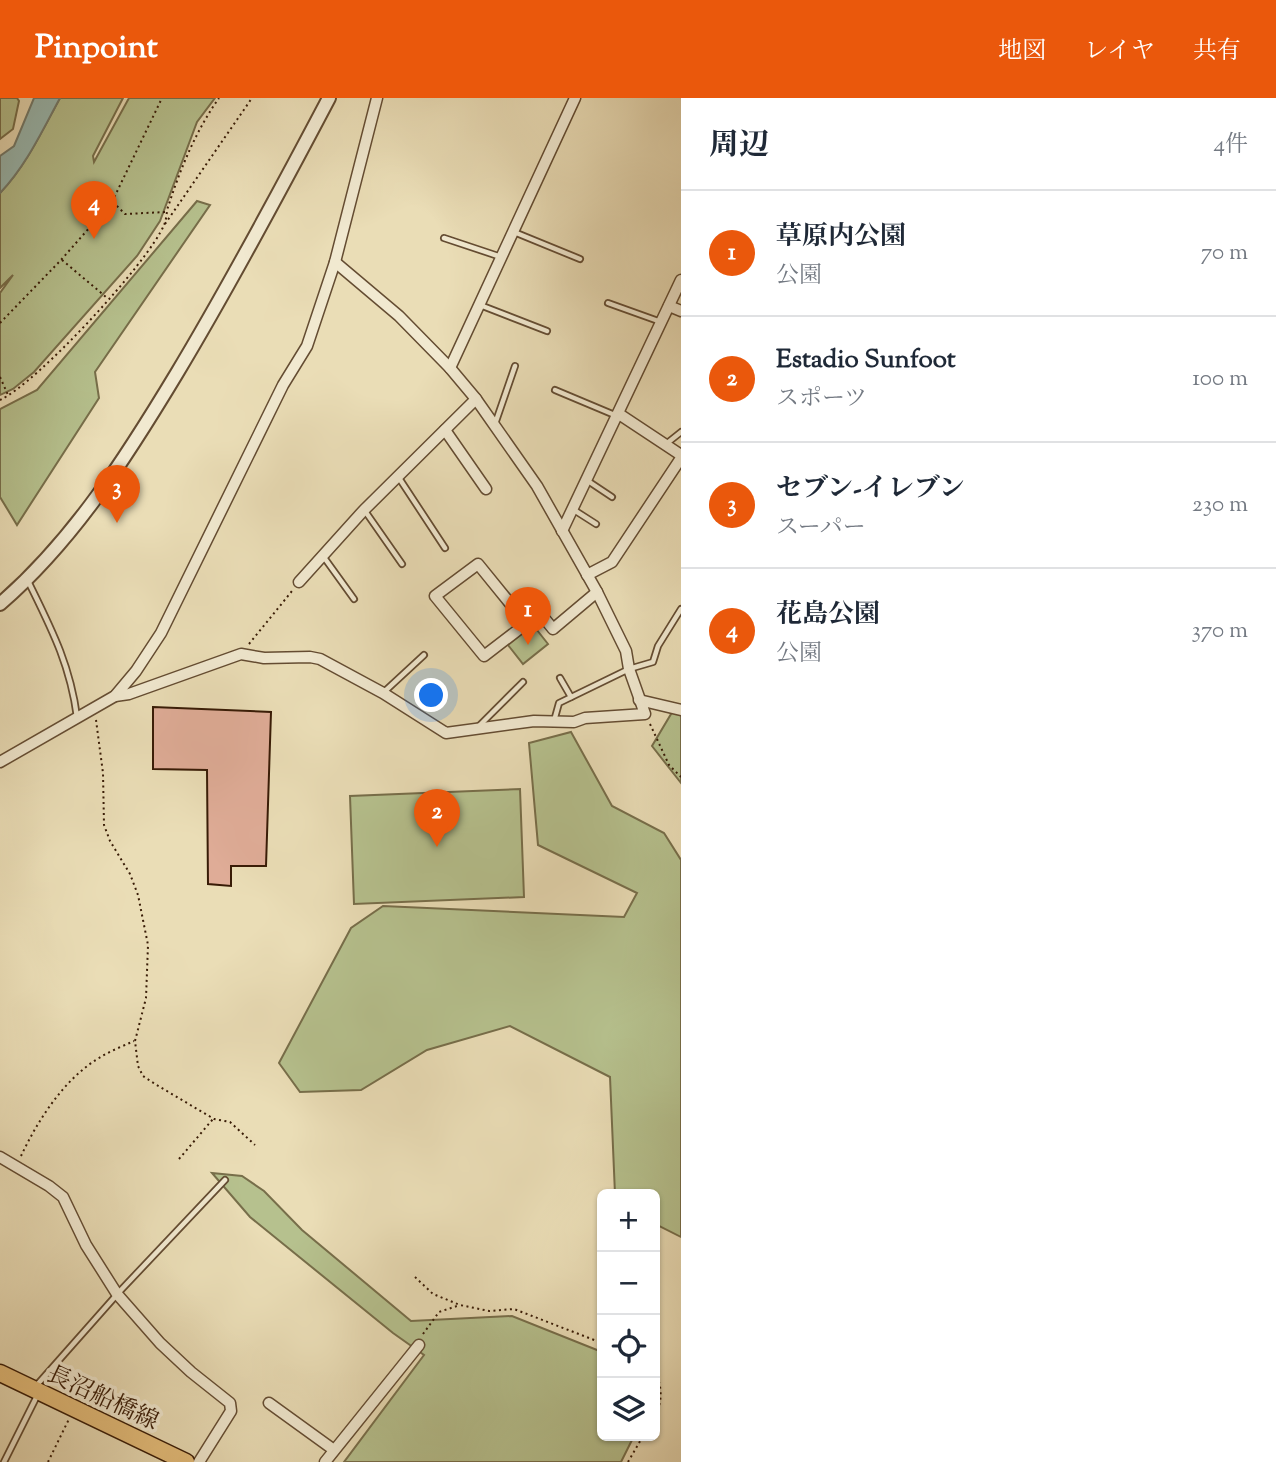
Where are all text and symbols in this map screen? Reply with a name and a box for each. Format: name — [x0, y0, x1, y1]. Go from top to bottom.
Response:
text: Pinpoint — [35, 25, 158, 73]
text: 地図 — [998, 35, 1046, 69]
text: レイヤ — [1084, 35, 1155, 69]
text: 共有 — [1193, 35, 1241, 69]
text: 周辺 — [709, 125, 769, 168]
text: 4件 — [1213, 129, 1248, 162]
pin: 4 — [71, 181, 117, 239]
text: 草原内公園 — [776, 219, 906, 256]
text: 1 — [728, 237, 736, 270]
text: 70 m — [1201, 237, 1248, 270]
text: 公園 — [776, 260, 822, 293]
text: Estadio Sunfoot — [776, 342, 956, 379]
text: 2 — [727, 363, 737, 396]
text: 100 m — [1192, 363, 1248, 396]
text: スポーツ — [776, 383, 867, 416]
pin: 3 — [94, 465, 140, 523]
text: セブン-イレブン — [776, 471, 965, 508]
text: 3 — [727, 489, 737, 522]
text: 230 m — [1192, 489, 1248, 522]
text: スーパー — [776, 512, 866, 545]
pin: 1 — [505, 587, 551, 645]
text: 花島公園 — [776, 597, 880, 634]
text: 4 — [726, 615, 738, 648]
text: 370 m — [1192, 615, 1248, 648]
text: 公園 — [776, 638, 822, 671]
your location — [414, 678, 448, 712]
pin: 2 — [414, 789, 460, 847]
map controls — [597, 1189, 660, 1441]
button: + — [597, 1189, 660, 1252]
button: − — [597, 1252, 660, 1315]
button: locate — [597, 1315, 660, 1378]
street label: 長沼船橋線 — [41, 1358, 164, 1440]
button: layers — [597, 1378, 660, 1441]

